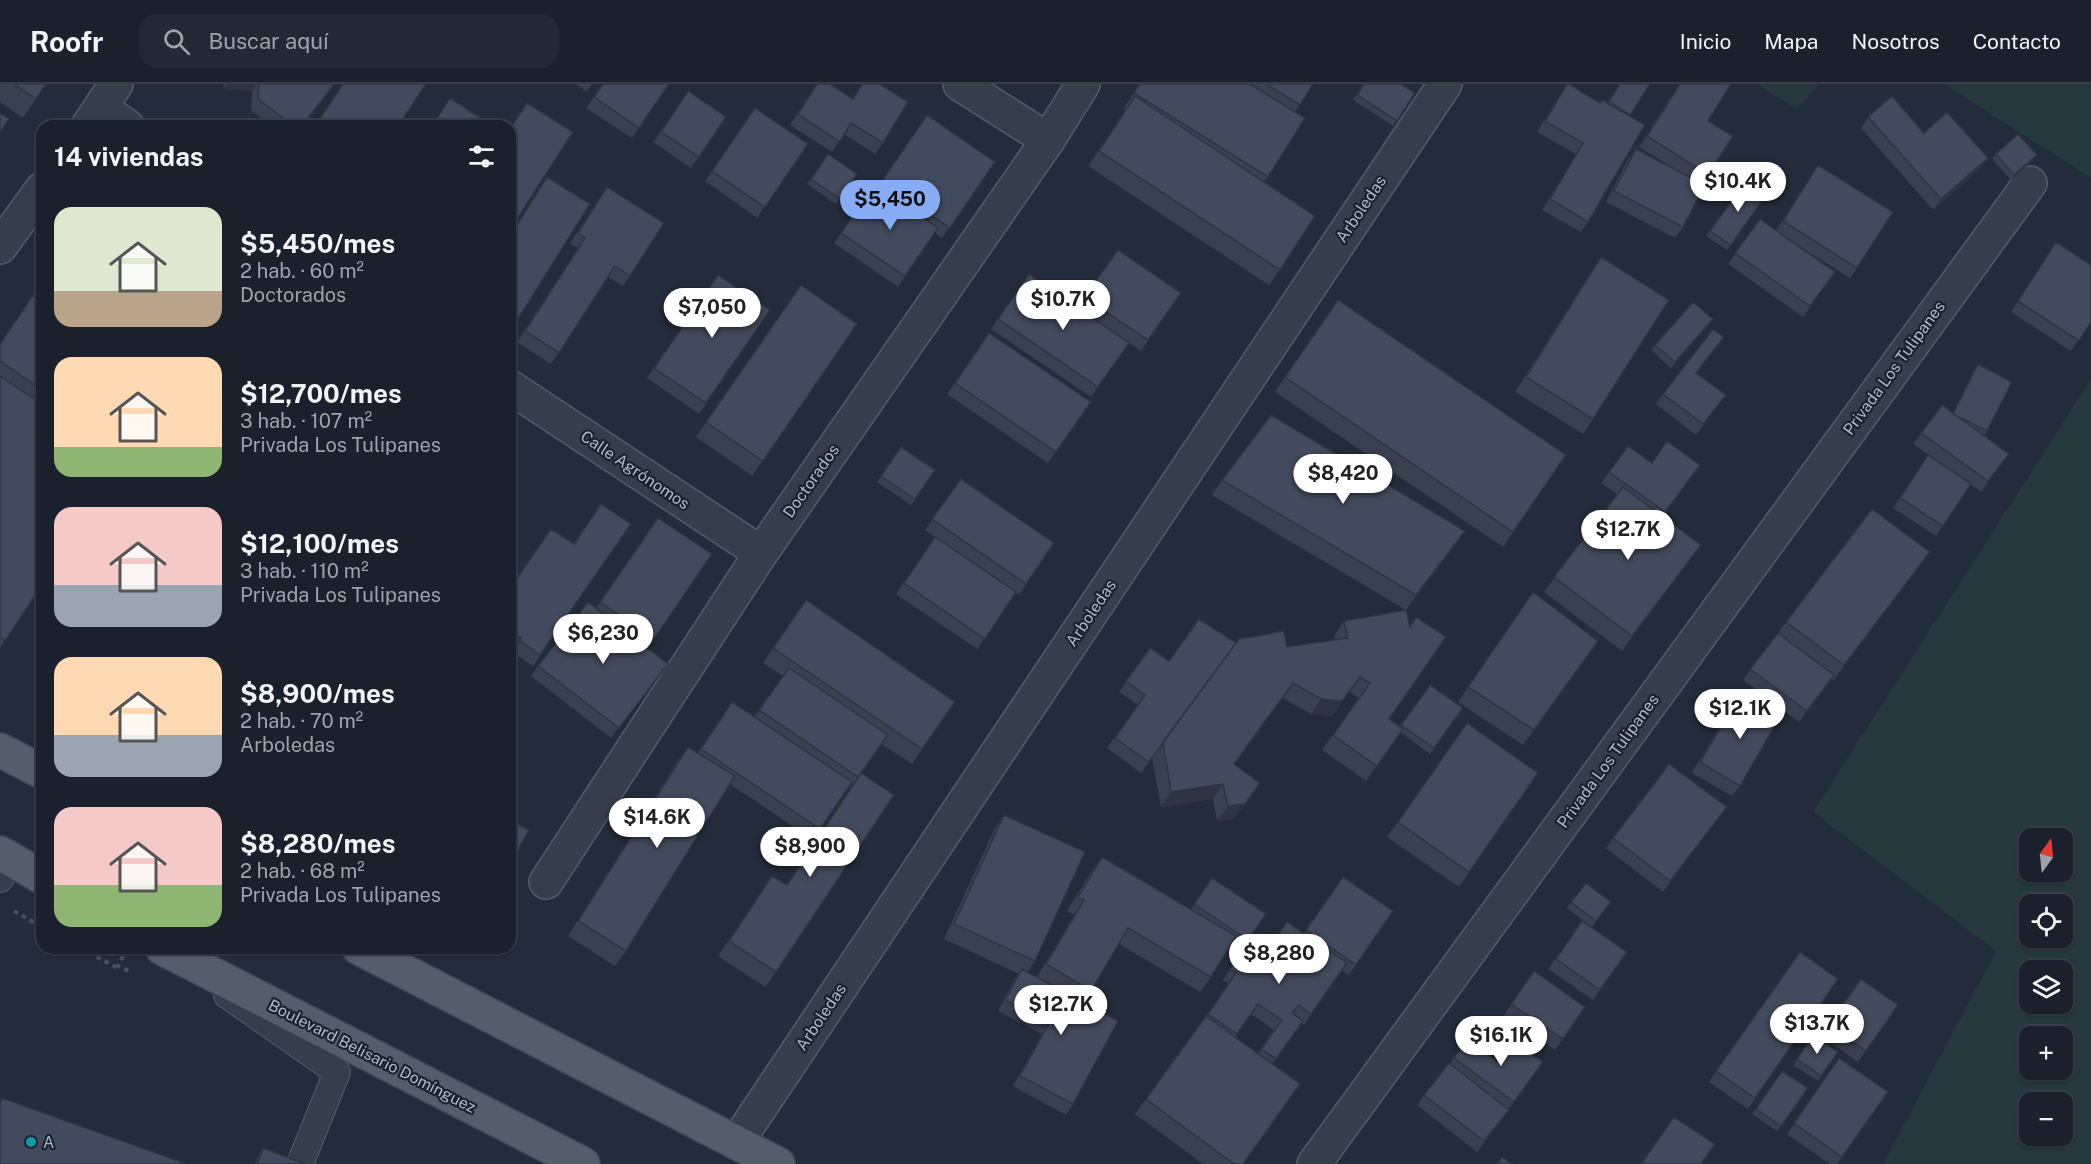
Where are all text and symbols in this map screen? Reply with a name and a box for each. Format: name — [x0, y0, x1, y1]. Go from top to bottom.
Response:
search box — [139, 14, 559, 68]
text: Roofr — [30, 25, 103, 58]
icon: search — [160, 25, 193, 58]
text: Buscar aquí — [208, 28, 329, 54]
text: Inicio — [1680, 29, 1731, 54]
text: Mapa — [1764, 29, 1818, 54]
text: Nosotros — [1851, 29, 1940, 54]
text: Contacto — [1973, 29, 2061, 54]
icon: filters — [465, 140, 498, 173]
text: 14 viviendas — [54, 141, 203, 172]
pin: $10.4K — [1689, 162, 1787, 213]
text: $10.4K — [1704, 169, 1772, 193]
street label: Arboledas — [1332, 172, 1390, 246]
pin: $5,450 — [841, 180, 939, 231]
text: $5,450 — [854, 187, 926, 211]
text: $5,450/mes — [240, 228, 395, 259]
icon: home — [102, 231, 174, 303]
text: 2 hab. · 60 m² — [240, 259, 364, 283]
pin: $10.7K — [1014, 280, 1112, 331]
text: Doctorados — [240, 283, 346, 307]
text: $10.7K — [1030, 287, 1096, 311]
pin: $7,050 — [663, 288, 761, 339]
text: $7,050 — [678, 295, 746, 319]
street label: Privada Los Tulipanes — [1839, 297, 1949, 439]
text: $12,700/mes — [240, 378, 402, 409]
icon: home — [102, 381, 174, 453]
text: 3 hab. · 107 m² — [240, 409, 372, 433]
street label: Calle Agrónomos — [577, 427, 693, 513]
text: Privada Los Tulipanes — [240, 433, 441, 457]
street label: Doctorados — [779, 441, 843, 521]
pin: $8,420 — [1294, 454, 1392, 505]
text: $8,420 — [1307, 461, 1379, 485]
pin: $12.7K — [1579, 510, 1677, 561]
text: $12.7K — [1595, 517, 1661, 541]
text: $12,100/mes — [240, 528, 399, 559]
icon: home — [102, 531, 174, 603]
text: 3 hab. · 110 m² — [240, 559, 369, 583]
street label: Arboledas — [1062, 576, 1120, 650]
text: Privada Los Tulipanes — [240, 583, 441, 607]
pin: $6,230 — [554, 614, 652, 665]
text: $6,230 — [567, 621, 639, 645]
text: $8,900/mes — [240, 678, 395, 709]
icon: home — [102, 681, 174, 753]
pin: $12.1K — [1691, 689, 1789, 740]
street label: Privada Los Tulipanes — [1553, 690, 1663, 832]
text: $12.1K — [1708, 696, 1772, 720]
text: 2 hab. · 70 m² — [240, 709, 363, 733]
text: Arboledas — [240, 733, 335, 757]
pin: $14.6K — [608, 798, 706, 849]
text: $14.6K — [623, 805, 691, 829]
pin: $8,900 — [761, 827, 859, 878]
text: $8,280/mes — [240, 828, 395, 859]
north arrow — [2019, 828, 2073, 882]
map controls — [2019, 828, 2073, 1146]
icon: home — [102, 831, 174, 903]
text: $8,900 — [774, 834, 846, 858]
text: 2 hab. · 68 m² — [240, 859, 365, 883]
text: Privada Los Tulipanes — [240, 883, 441, 907]
button: locate — [2019, 894, 2073, 948]
pin: $8,280 — [1230, 934, 1328, 985]
text: $8,280 — [1243, 941, 1315, 965]
button: layers — [2019, 960, 2073, 1014]
street label: Arboledas — [792, 980, 850, 1054]
pin: $12.7K — [1012, 985, 1110, 1036]
text: $12.7K — [1028, 992, 1094, 1016]
street label: Boulevard Belisario Domínguez — [265, 995, 479, 1117]
pin: $13.7K — [1768, 1004, 1866, 1055]
text: $13.7K — [1784, 1011, 1850, 1035]
pin: $16.1K — [1452, 1016, 1550, 1067]
text: $16.1K — [1469, 1023, 1533, 1047]
button: + — [2019, 1026, 2073, 1080]
button: − — [2019, 1092, 2073, 1146]
place label: A — [43, 1133, 54, 1152]
marker: A — [24, 1135, 38, 1149]

